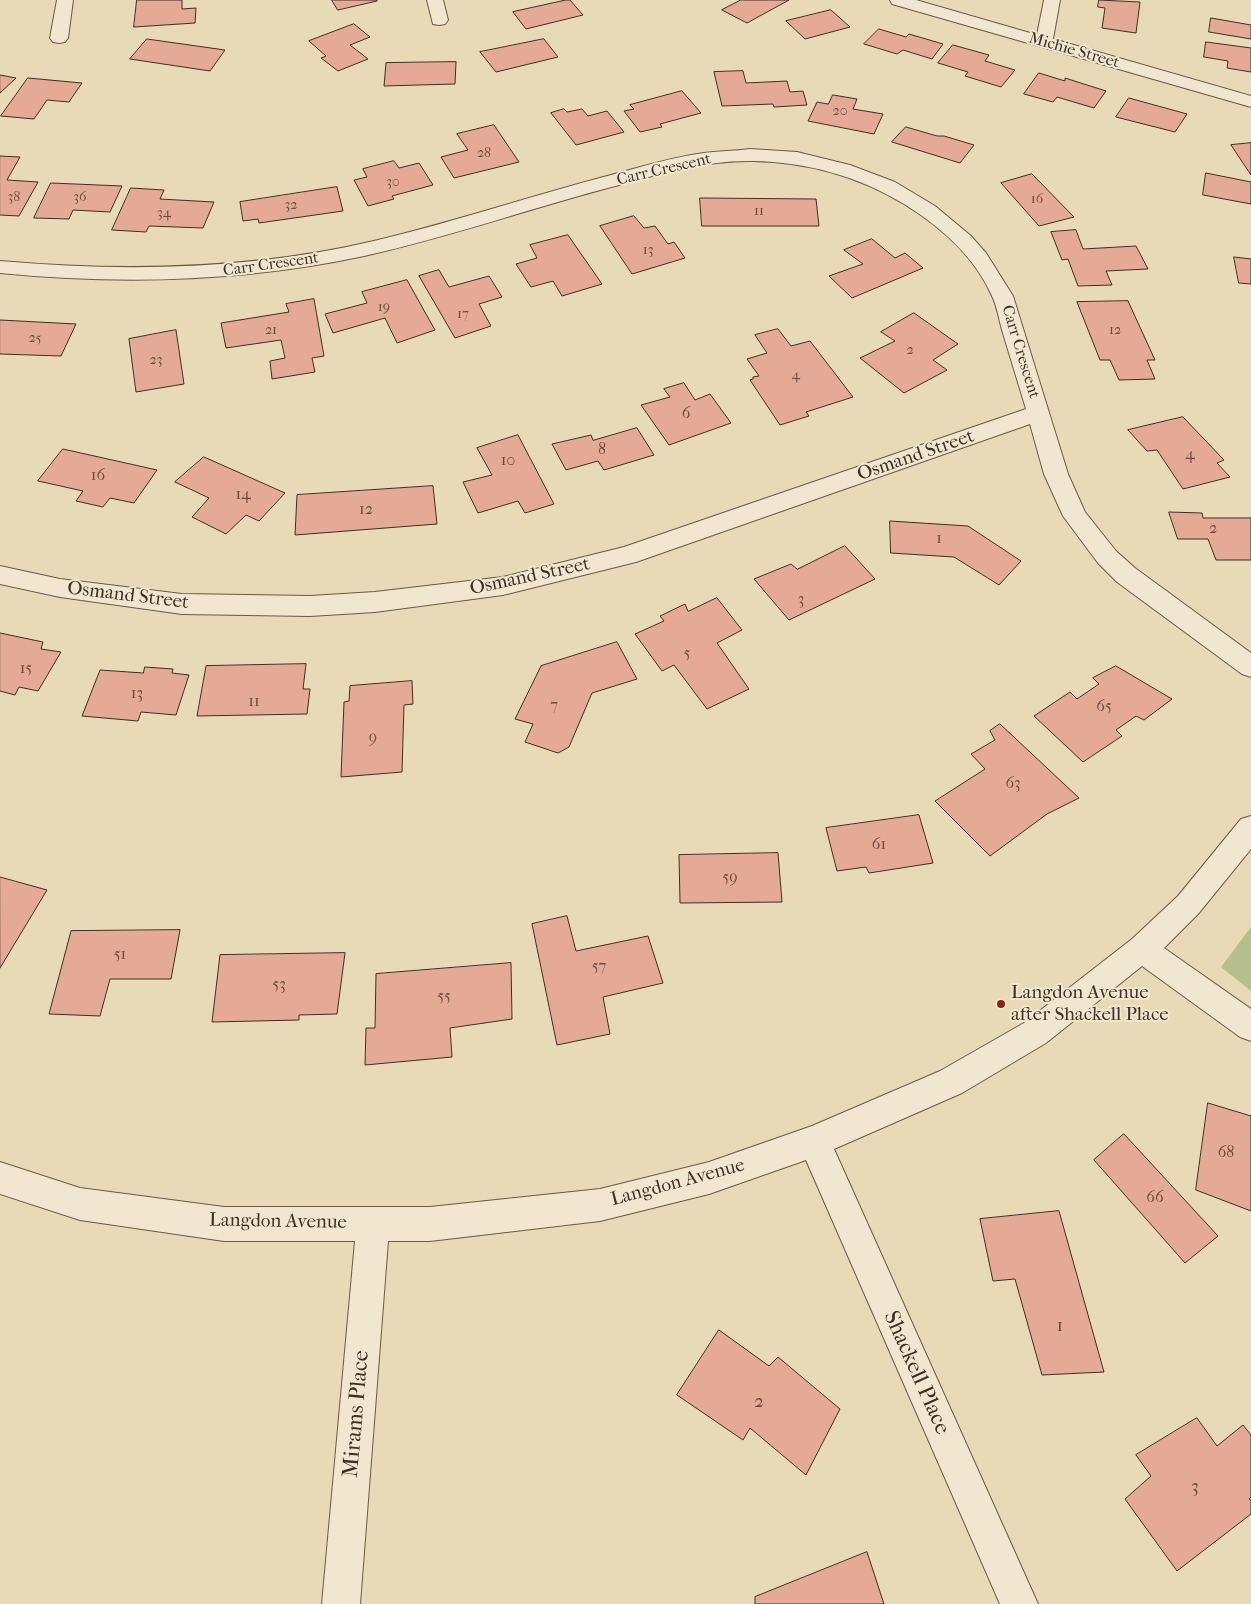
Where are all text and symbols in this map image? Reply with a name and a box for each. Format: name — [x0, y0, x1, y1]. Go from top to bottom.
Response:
street label: Michie Street — [1026, 29, 1122, 73]
house number: 20 — [833, 104, 847, 120]
house number: 28 — [477, 146, 491, 162]
street label: Carr Crescent — [615, 150, 713, 190]
house number: 30 — [386, 175, 400, 191]
house number: 38 — [8, 190, 20, 206]
house number: 36 — [73, 190, 87, 206]
house number: 16 — [1031, 192, 1043, 208]
house number: 32 — [285, 198, 297, 214]
house number: 11 — [754, 204, 764, 220]
house number: 34 — [157, 206, 171, 222]
house number: 13 — [643, 243, 653, 259]
street label: Carr Crescent — [222, 249, 320, 281]
house number: 19 — [378, 300, 390, 316]
street label: Carr Crescent — [997, 303, 1043, 401]
house number: 17 — [457, 307, 469, 323]
house number: 21 — [265, 323, 277, 339]
house number: 12 — [1109, 323, 1121, 339]
house number: 25 — [28, 331, 42, 347]
house number: 2 — [906, 343, 914, 359]
house number: 23 — [150, 353, 162, 369]
house number: 4 — [792, 368, 800, 384]
house number: 6 — [682, 404, 690, 424]
street label: Osmand Street — [855, 425, 977, 487]
house number: 8 — [598, 440, 606, 460]
house number: 4 — [1185, 445, 1195, 465]
house number: 10 — [501, 451, 515, 471]
house number: 16 — [91, 466, 105, 486]
house number: 14 — [235, 485, 251, 505]
house number: 12 — [359, 500, 373, 520]
house number: 2 — [1209, 519, 1217, 539]
house number: 1 — [936, 529, 942, 549]
street label: Osmand Street — [468, 553, 592, 601]
street label: Osmand Street — [66, 577, 190, 615]
house number: 3 — [798, 590, 804, 610]
house number: 5 — [684, 644, 690, 664]
house number: 15 — [20, 659, 32, 679]
house number: 13 — [131, 684, 143, 704]
house number: 11 — [248, 692, 260, 712]
house number: 7 — [550, 696, 558, 716]
house number: 65 — [1096, 697, 1112, 717]
house number: 9 — [369, 728, 377, 748]
house number: 63 — [1005, 774, 1021, 794]
house number: 61 — [872, 835, 886, 855]
house number: 59 — [722, 868, 738, 888]
house number: 51 — [114, 945, 126, 965]
house number: 57 — [592, 957, 606, 977]
house number: 53 — [272, 975, 286, 995]
place label: Langdon Avenue after Shackell Place — [1011, 982, 1169, 1026]
house number: 55 — [437, 987, 451, 1007]
marker: Langdon Avenue after Shackell Place — [995, 998, 1007, 1010]
house number: 68 — [1218, 1143, 1234, 1163]
street label: Langdon Avenue — [609, 1154, 747, 1212]
house number: 66 — [1146, 1188, 1164, 1208]
street label: Langdon Avenue — [209, 1209, 347, 1235]
street label: Shackell Place — [877, 1307, 955, 1439]
house number: 1 — [1057, 1315, 1063, 1337]
street label: Mirams Place — [338, 1349, 376, 1479]
house number: 2 — [754, 1391, 764, 1413]
house number: 3 — [1191, 1476, 1199, 1498]

